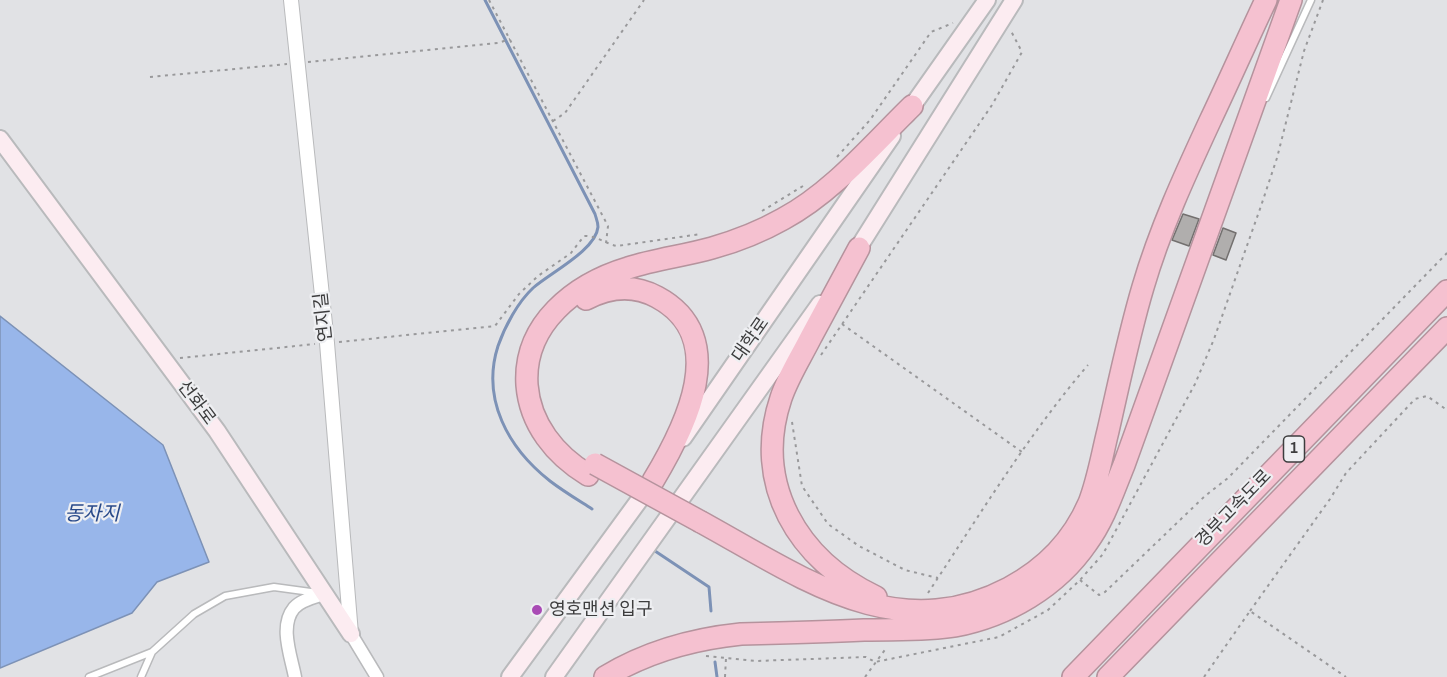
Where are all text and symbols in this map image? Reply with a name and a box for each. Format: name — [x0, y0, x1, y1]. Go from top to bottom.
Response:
street label: 연지길 — [311, 291, 337, 343]
street label: 대학로 — [728, 313, 774, 367]
street label: 선화로 — [172, 377, 220, 429]
road number: 1 — [1284, 436, 1304, 462]
street label: 경부고속도로 — [1192, 466, 1276, 552]
water label: 동자지 — [64, 503, 120, 527]
place label: 영호맨션 입구 — [549, 599, 652, 621]
marker: 영호맨션 입구 — [530, 603, 544, 617]

